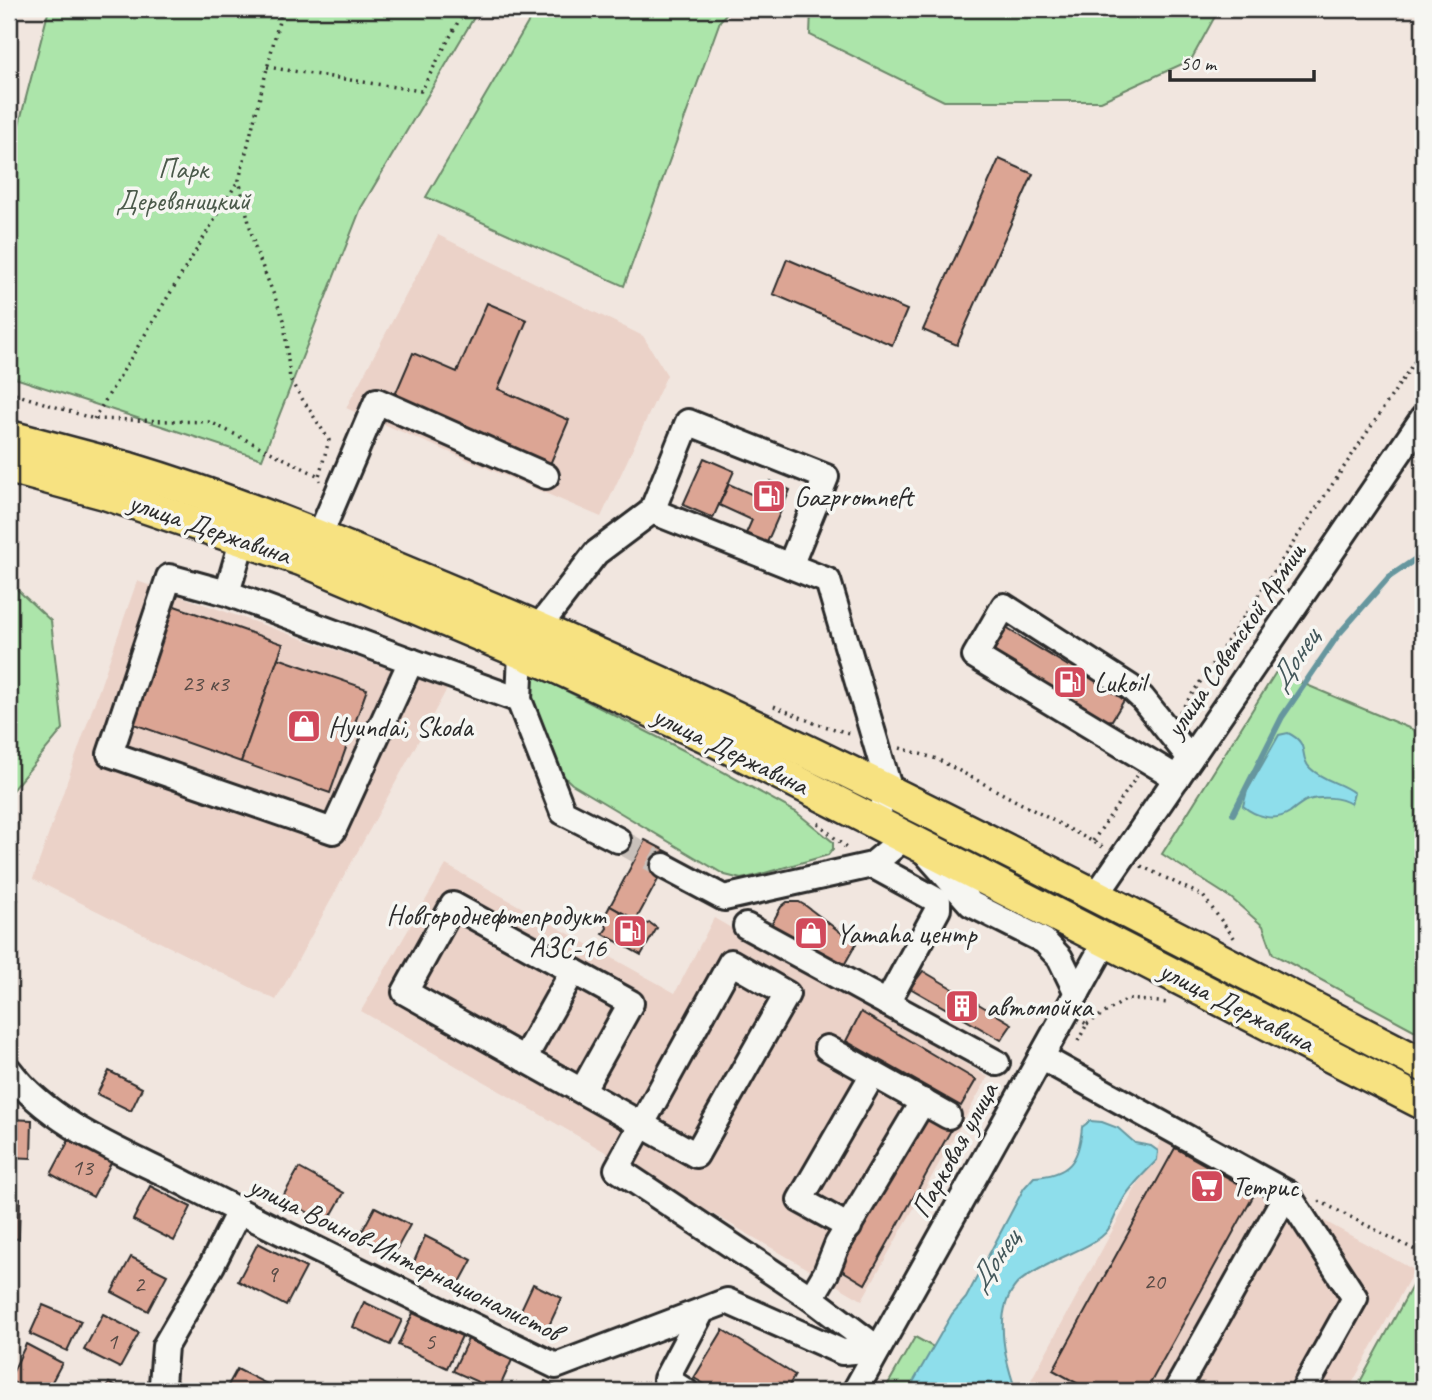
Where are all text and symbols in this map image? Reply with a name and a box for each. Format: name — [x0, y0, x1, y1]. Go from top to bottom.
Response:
scale bar — [1170, 38, 1313, 82]
text: 50 m — [1180, 50, 1218, 76]
park label: Парк Деревяницкий — [116, 151, 252, 218]
fuel station icon: Gazpromneft — [750, 477, 788, 515]
place label: Gazpromneft — [794, 479, 916, 514]
street label: улица Державина — [123, 483, 297, 573]
street label: улица Советской Армии — [1156, 535, 1314, 746]
water label: Донец — [1259, 618, 1330, 698]
fuel station icon: Lukoil — [1051, 663, 1089, 701]
place label: Lukoil — [1094, 665, 1151, 700]
house number: 23 к3 — [181, 668, 231, 698]
street label: улица Державина — [646, 696, 816, 803]
shop icon: Hyundai, Skoda — [285, 707, 323, 745]
place label: Hyundai, Skoda — [328, 709, 474, 744]
place label: Новгороднефтепродукт АЗС-16 — [386, 898, 607, 965]
fuel station icon: Новгороднефтепродукт АЗС-16 — [611, 912, 649, 950]
shop icon: Yamaha центр — [792, 914, 830, 952]
place label: Yamaha центр — [836, 916, 978, 951]
street label: улица Державина — [1152, 951, 1322, 1061]
building icon: автомойка — [943, 987, 981, 1025]
place label: автомойка — [986, 989, 1094, 1024]
street label: Парковая улица — [903, 1075, 1006, 1224]
house number: 13 — [71, 1152, 95, 1182]
street label: улица Воинов-Интернационалистов — [242, 1166, 572, 1352]
supermarket icon: Тетрис — [1188, 1167, 1226, 1205]
place label: Тетрис — [1232, 1169, 1300, 1204]
water label: Донец — [959, 1219, 1030, 1299]
house number: 9 — [267, 1259, 280, 1289]
house number: 20 — [1143, 1266, 1167, 1296]
house number: 2 — [134, 1269, 147, 1299]
house number: 1 — [107, 1326, 119, 1356]
house number: 5 — [425, 1326, 437, 1356]

